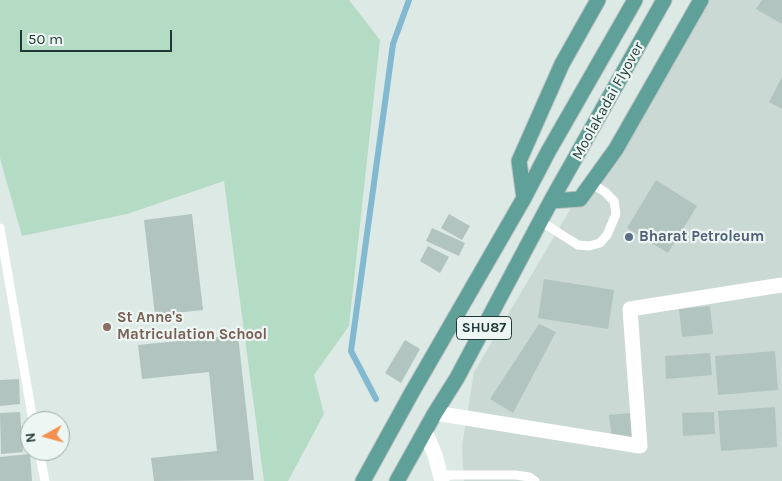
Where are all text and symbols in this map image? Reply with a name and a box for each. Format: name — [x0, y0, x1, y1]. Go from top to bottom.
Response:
scale bar — [22, 20, 175, 52]
text: 50 m — [28, 30, 63, 48]
street label: Moolakadai Flyover — [568, 39, 648, 163]
place label: Bharat Petroleum — [639, 228, 764, 246]
marker: Bharat Petroleum — [623, 231, 635, 243]
place label: St Anne's Matriculation School — [117, 309, 267, 344]
road number: SHU87 — [456, 316, 512, 339]
marker: St Anne's Matriculation School — [101, 321, 113, 333]
north arrow — [20, 411, 70, 461]
text: N — [22, 432, 40, 444]

